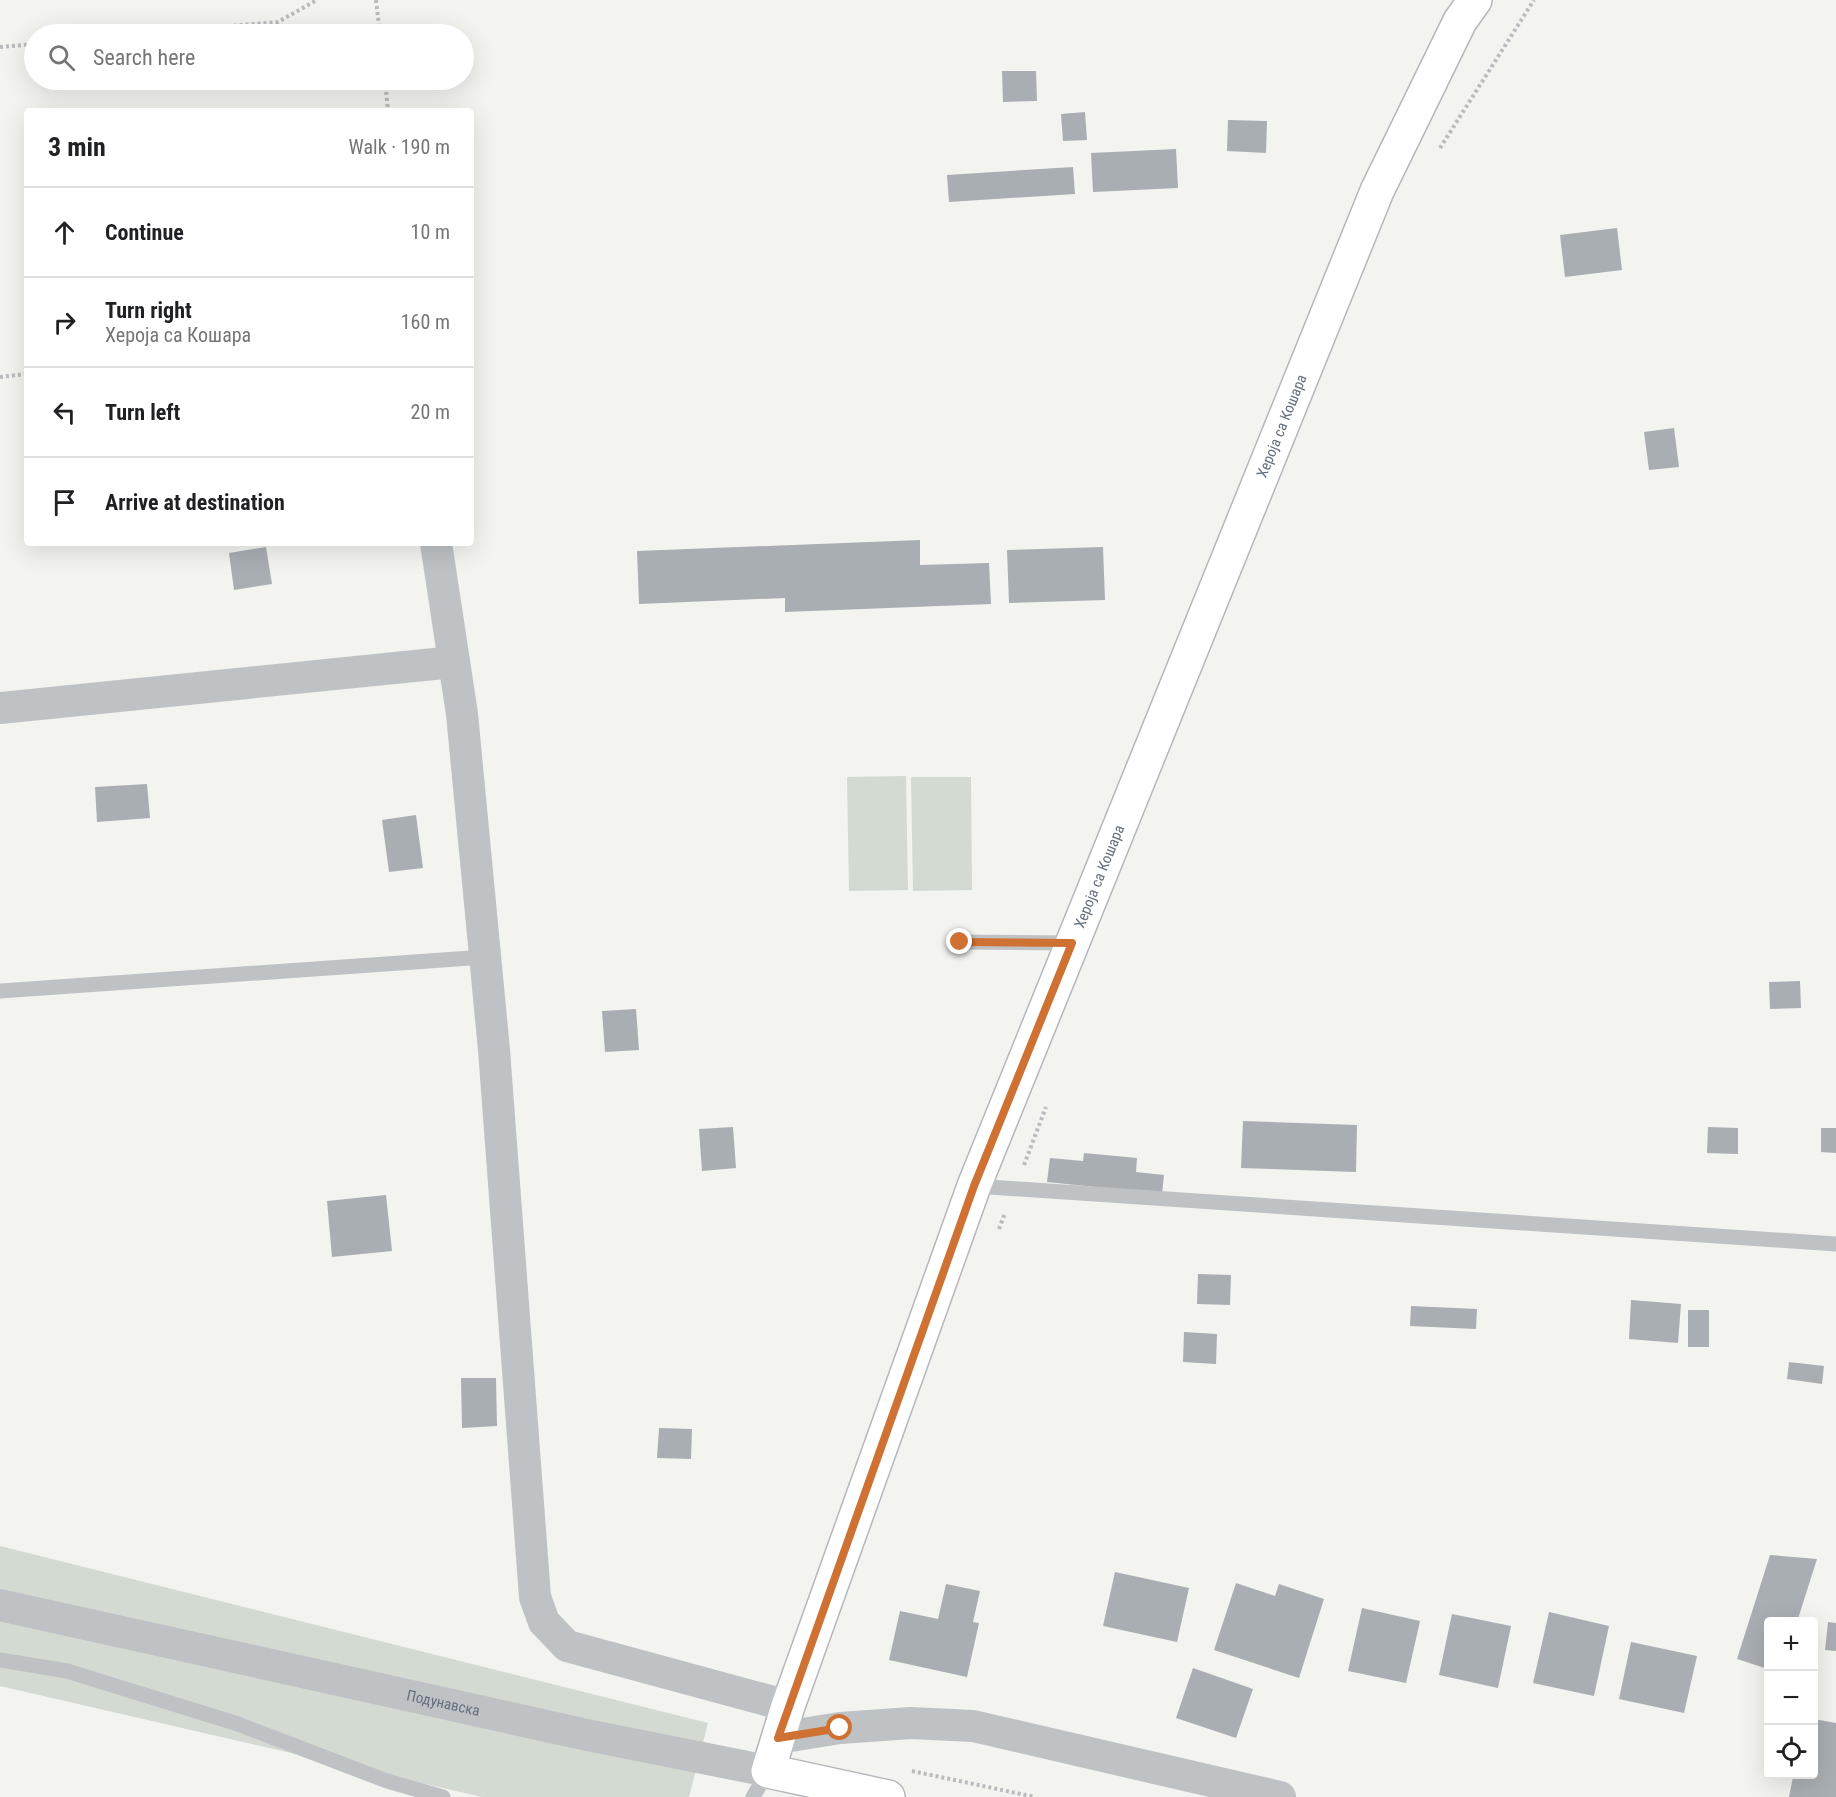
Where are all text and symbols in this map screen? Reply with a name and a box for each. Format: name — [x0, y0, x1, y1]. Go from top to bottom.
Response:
search box — [24, 24, 474, 90]
icon: search — [45, 41, 78, 74]
text: Search here — [93, 45, 195, 70]
text: 3 min — [48, 132, 106, 162]
text: Walk · 190 m — [349, 135, 450, 159]
icon: ahead — [48, 216, 81, 249]
text: Continue — [105, 220, 184, 245]
text: 10 m — [411, 220, 450, 244]
text: Turn right — [105, 298, 192, 323]
icon: right — [48, 306, 81, 339]
text: 160 m — [401, 310, 450, 334]
text: Хероја са Кошара — [105, 323, 251, 347]
street label: Хероја са Кошара — [1253, 372, 1311, 480]
icon: left — [48, 396, 81, 429]
text: Turn left — [105, 400, 180, 425]
text: 20 m — [411, 400, 450, 424]
icon: arrive — [48, 486, 81, 519]
text: Arrive at destination — [105, 490, 285, 515]
street label: Хероја са Кошара — [1070, 822, 1128, 931]
route end — [946, 928, 972, 954]
map controls — [1764, 1617, 1818, 1779]
button: + — [1764, 1617, 1818, 1671]
button: − — [1764, 1671, 1818, 1725]
street label: Подунавска — [405, 1686, 482, 1720]
route start — [826, 1714, 852, 1740]
button: locate — [1764, 1725, 1818, 1779]

